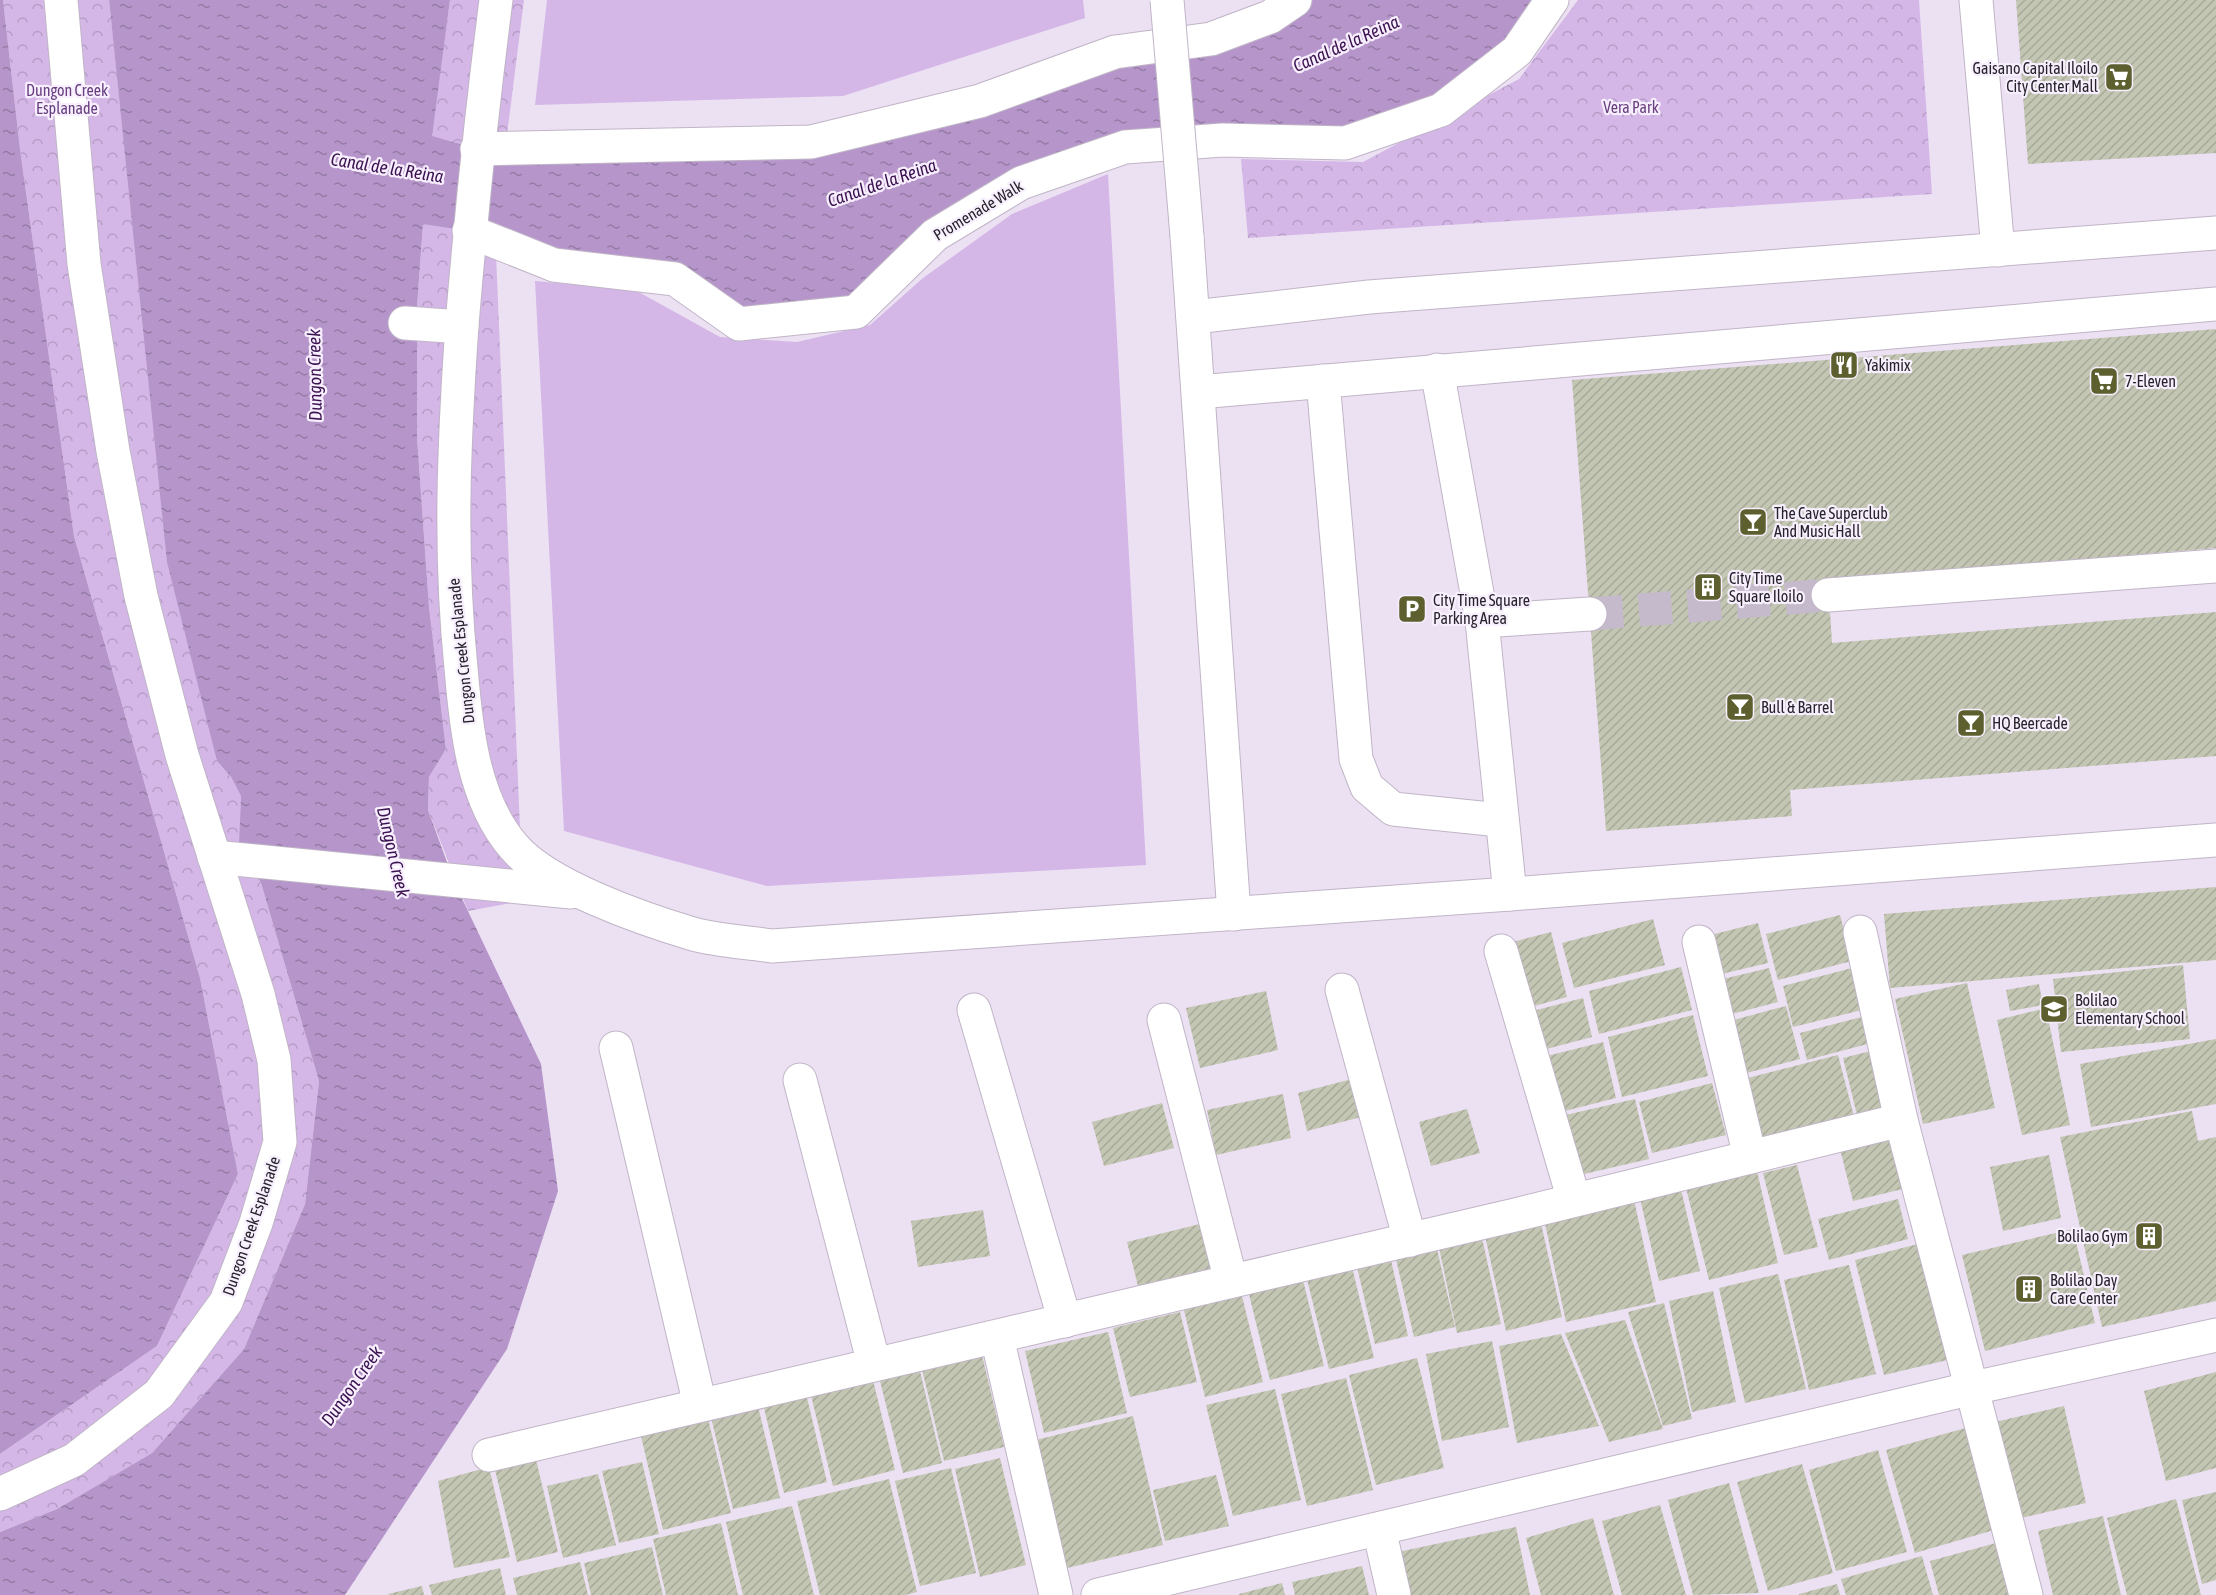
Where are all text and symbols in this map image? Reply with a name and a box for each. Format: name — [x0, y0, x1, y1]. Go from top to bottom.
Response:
water label: Canal de la Reina — [1290, 11, 1403, 76]
place label: Gaisano Capital Iloilo City Center Mall — [1972, 59, 2099, 96]
supermarket icon: Gaisano Capital Iloilo City Center Mall — [2103, 61, 2135, 93]
park label: Dungon Creek Esplanade — [26, 81, 108, 118]
park label: Vera Park — [1603, 98, 1659, 116]
water label: Canal de la Reina — [329, 148, 445, 187]
water label: Canal de la Reina — [825, 154, 940, 211]
street label: Promenade Walk — [930, 176, 1026, 244]
water label: Dungon Creek — [303, 328, 326, 421]
restaurant icon: Yakimix — [1828, 349, 1860, 381]
place label: Yakimix — [1865, 356, 1911, 374]
supermarket icon: 7-Eleven — [2088, 365, 2120, 397]
place label: 7-Eleven — [2125, 372, 2176, 390]
place label: The Cave Superclub And Music Hall — [1774, 504, 1888, 540]
bar icon: The Cave Superclub And Music Hall — [1737, 506, 1769, 538]
place label: City Time Square Iloilo — [1729, 569, 1804, 606]
building icon: City Time Square Iloilo — [1692, 571, 1724, 603]
street label: Dungon Creek Esplanade — [444, 577, 479, 724]
place label: City Time Square Parking Area — [1433, 591, 1530, 628]
parking icon: City Time Square Parking Area — [1396, 593, 1428, 625]
bar icon: Bull & Barrel — [1724, 691, 1756, 723]
place label: Bull & Barrel — [1761, 698, 1834, 716]
bar icon: HQ Beercade — [1955, 707, 1987, 739]
place label: HQ Beercade — [1992, 714, 2068, 732]
water label: Dungon Creek — [373, 805, 414, 900]
place label: Bolilao Elementary School — [2075, 991, 2186, 1028]
school or university icon: Bolilao Elementary School — [2038, 993, 2070, 1025]
street label: Dungon Creek Esplanade — [219, 1154, 284, 1298]
building icon: Bolilao Gym — [2133, 1220, 2165, 1252]
place label: Bolilao Gym — [2057, 1227, 2128, 1246]
place label: Bolilao Day Care Center — [2050, 1271, 2118, 1307]
building icon: Bolilao Day Care Center — [2013, 1273, 2045, 1305]
water label: Dungon Creek — [317, 1341, 387, 1429]

